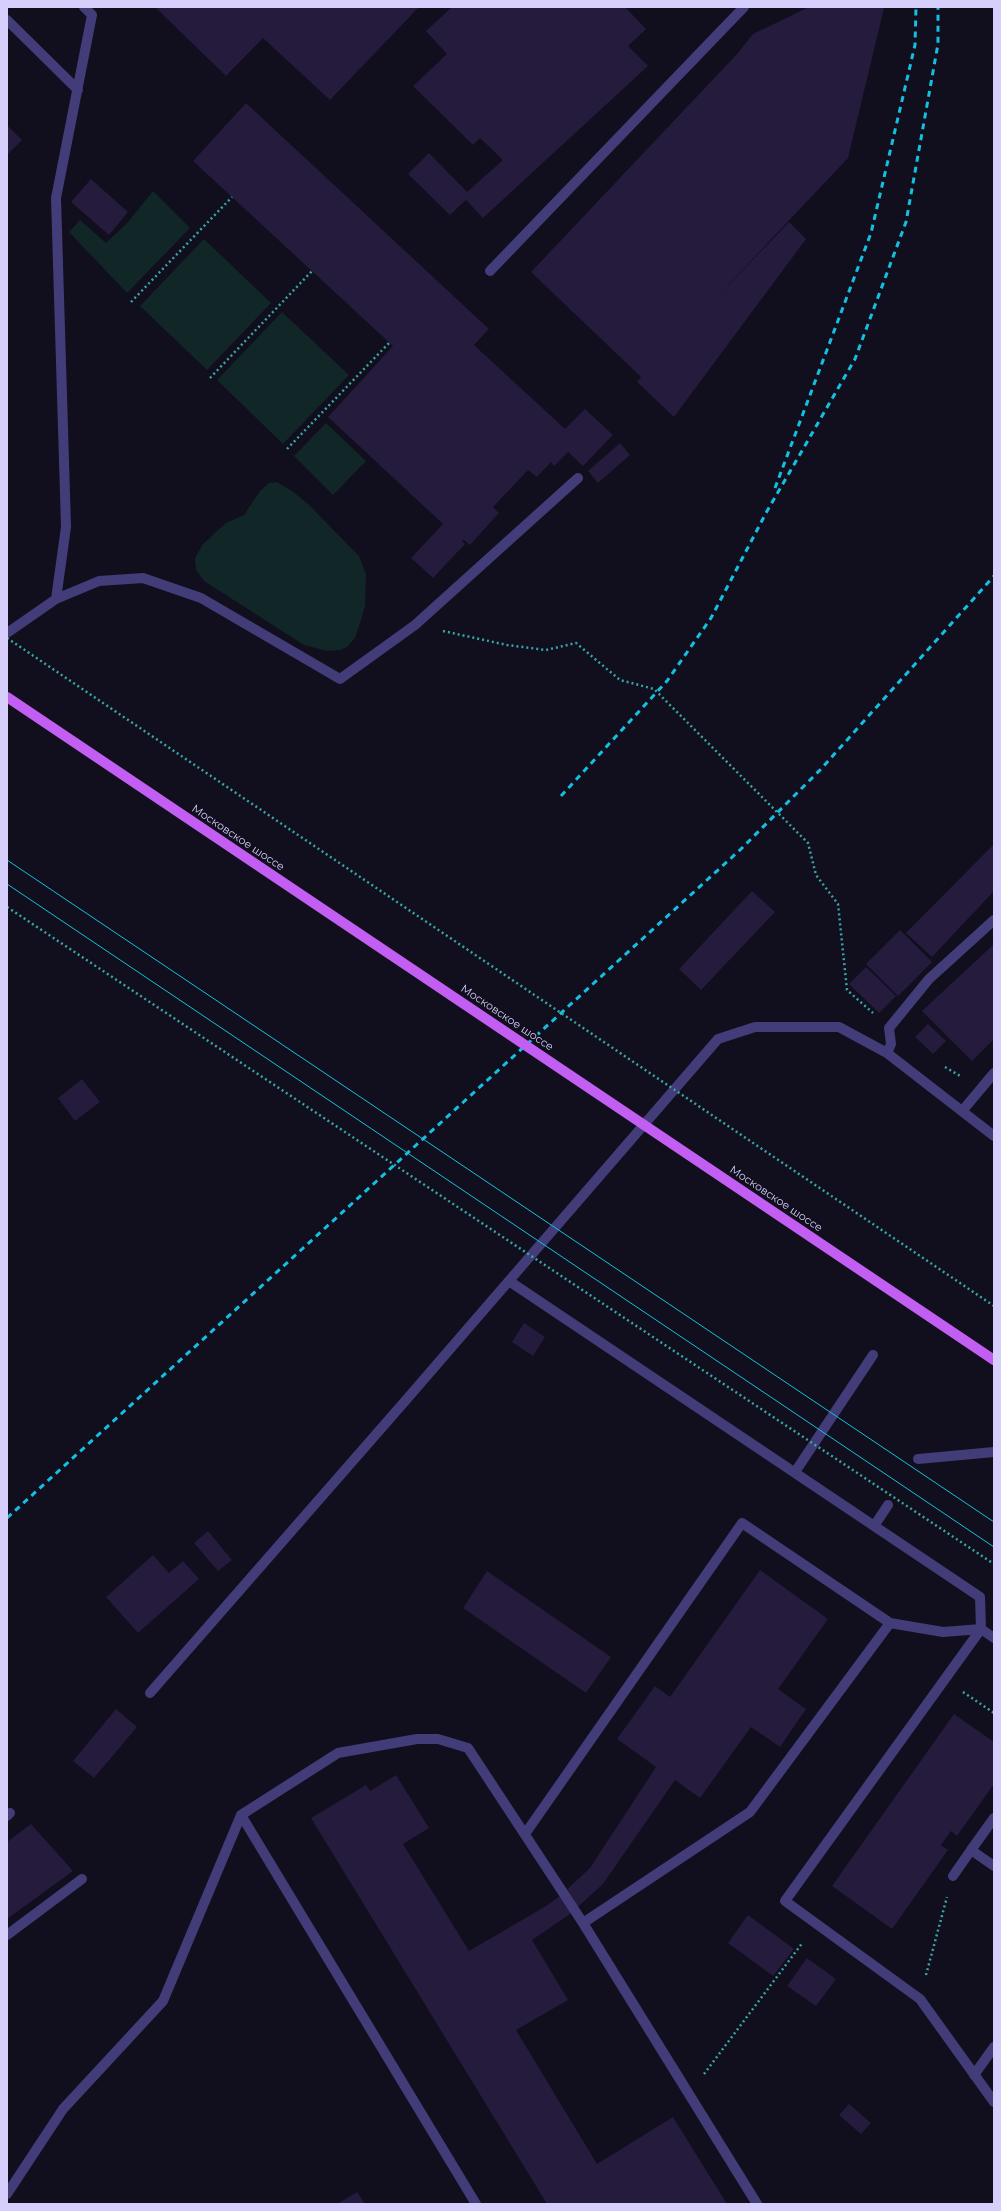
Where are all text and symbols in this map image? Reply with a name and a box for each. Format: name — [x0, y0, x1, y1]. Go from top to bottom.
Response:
street label: Московское шоссе — [189, 802, 287, 874]
street label: Московское шоссе — [458, 982, 556, 1054]
street label: Московское шоссе — [727, 1163, 825, 1235]

